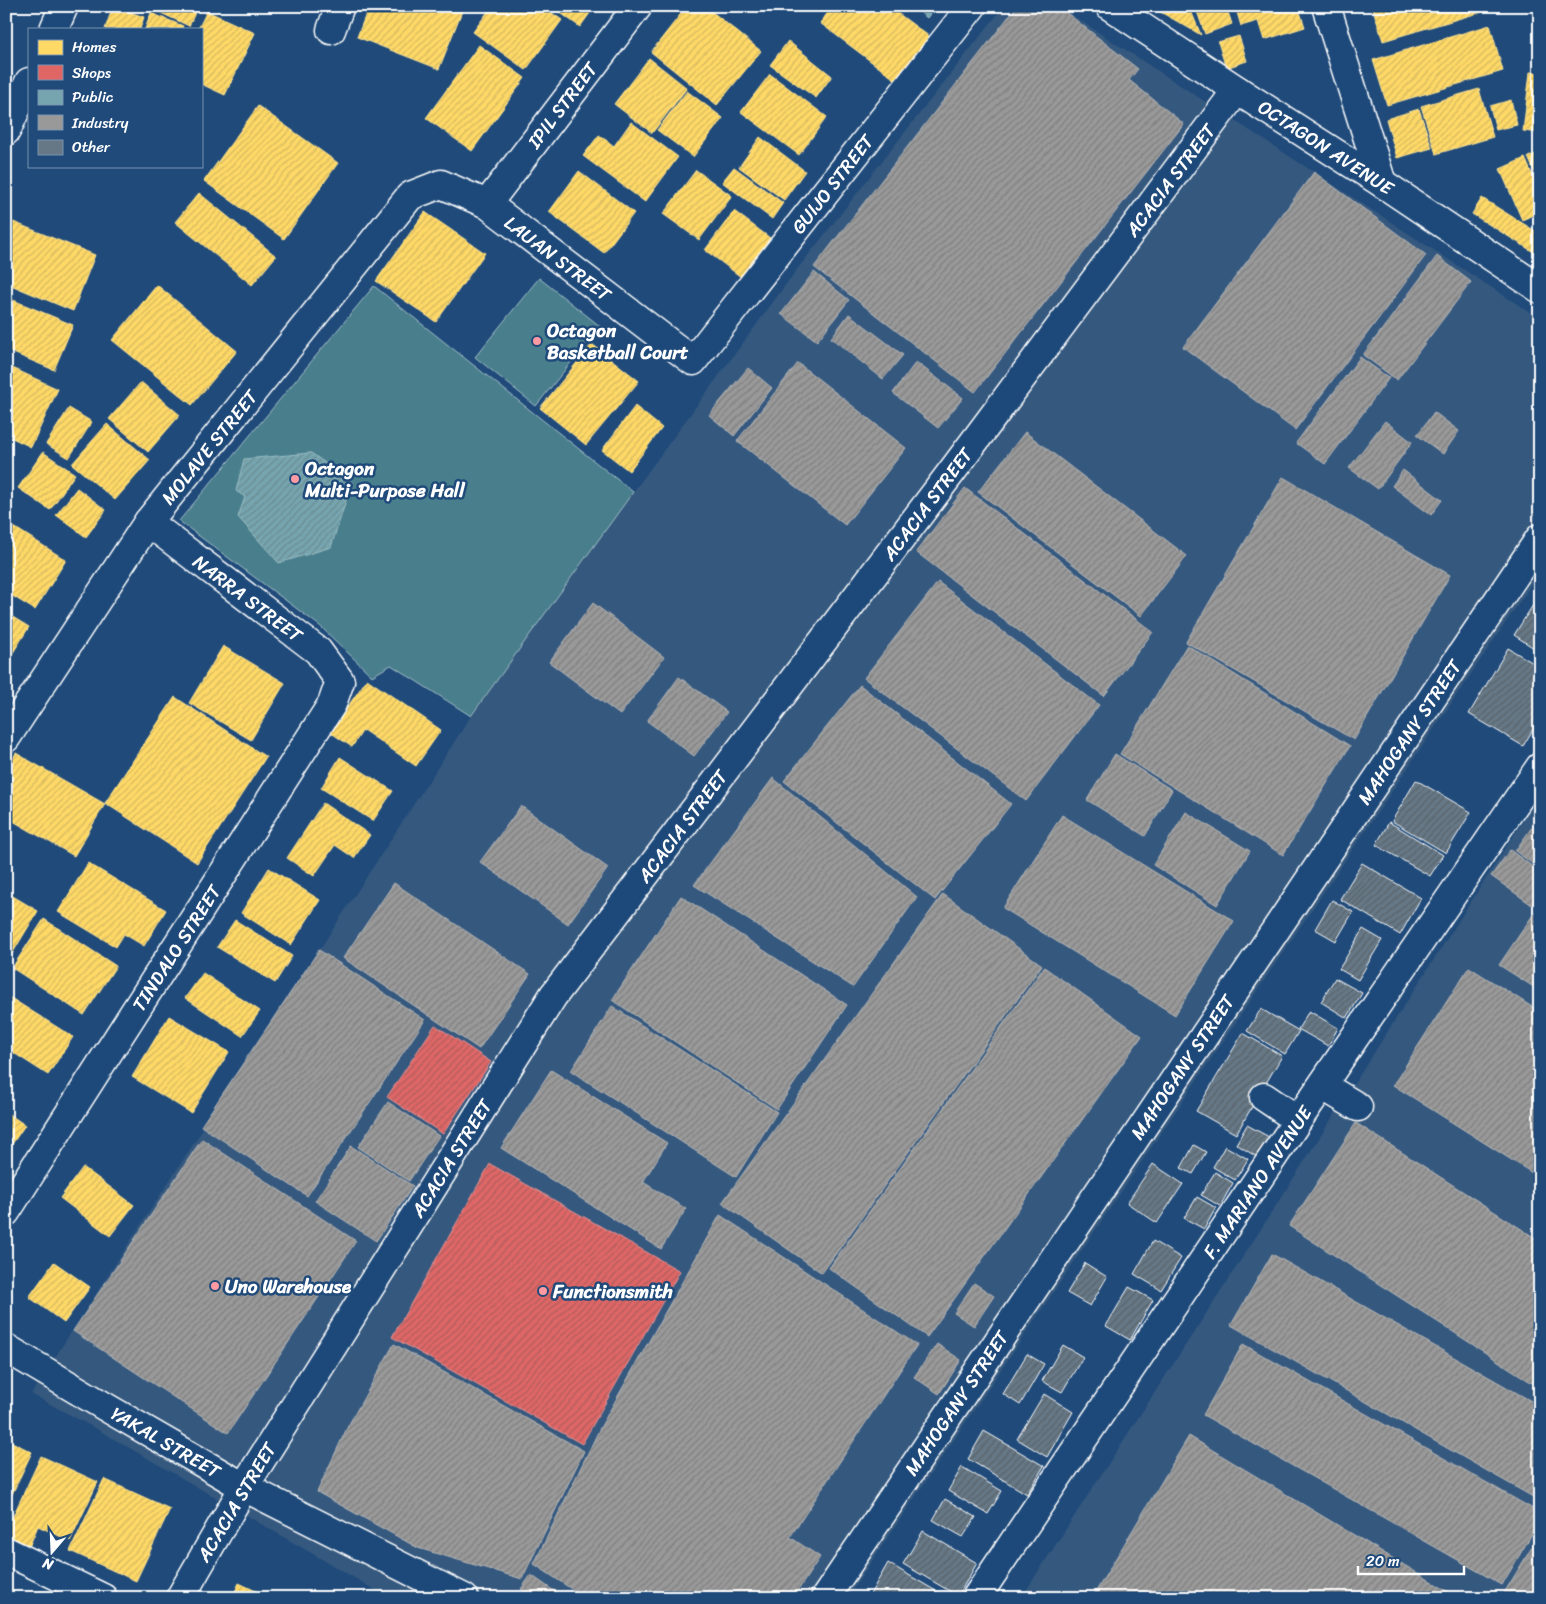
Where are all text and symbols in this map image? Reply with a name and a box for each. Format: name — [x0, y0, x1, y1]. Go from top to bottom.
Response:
legend — [28, 28, 202, 168]
text: Homes — [72, 34, 116, 60]
street label: IPIL STREET — [518, 54, 607, 157]
text: Shops — [72, 60, 112, 86]
text: Public — [72, 84, 114, 110]
street label: OCTAGON AVENUE — [1251, 91, 1402, 205]
text: Industry — [71, 110, 129, 136]
street label: ACACIA STREET — [1116, 115, 1225, 245]
street label: GUIJO STREET — [783, 126, 883, 241]
text: Other — [72, 134, 111, 160]
street label: LAUAN STREET — [497, 207, 620, 311]
place label: Octagon Basketball Court — [547, 314, 689, 369]
marker: Octagon Basketball Court — [531, 335, 543, 347]
street label: MOLAVE STREET — [152, 381, 267, 512]
street label: ACACIA STREET — [873, 439, 982, 569]
place label: Octagon Multi-Purpose Hall — [304, 452, 466, 507]
marker: Octagon Multi-Purpose Hall — [289, 473, 301, 485]
street label: NARRA STREET — [186, 546, 311, 652]
street label: MAHOGANY STREET — [1348, 652, 1471, 812]
street label: ACACIA STREET — [628, 761, 737, 891]
street label: TINDALO STREET — [123, 878, 230, 1018]
street label: MAHOGANY STREET — [1121, 987, 1244, 1147]
street label: ACACIA STREET — [401, 1091, 502, 1225]
street label: F. MARIANO AVENUE — [1194, 1098, 1322, 1265]
place label: Uno Warehouse — [225, 1270, 352, 1303]
place label: Functionsmith — [552, 1275, 673, 1308]
marker: Uno Warehouse — [209, 1280, 221, 1292]
marker: Functionsmith — [537, 1285, 549, 1297]
street label: MAHOGANY STREET — [895, 1323, 1018, 1483]
street label: YAKAL STREET — [104, 1398, 228, 1488]
street label: ACACIA STREET — [187, 1435, 286, 1569]
north arrow — [28, 1526, 78, 1576]
scale bar — [1358, 1544, 1465, 1576]
text: 20 m — [1366, 1548, 1400, 1574]
text: N — [39, 1550, 58, 1578]

